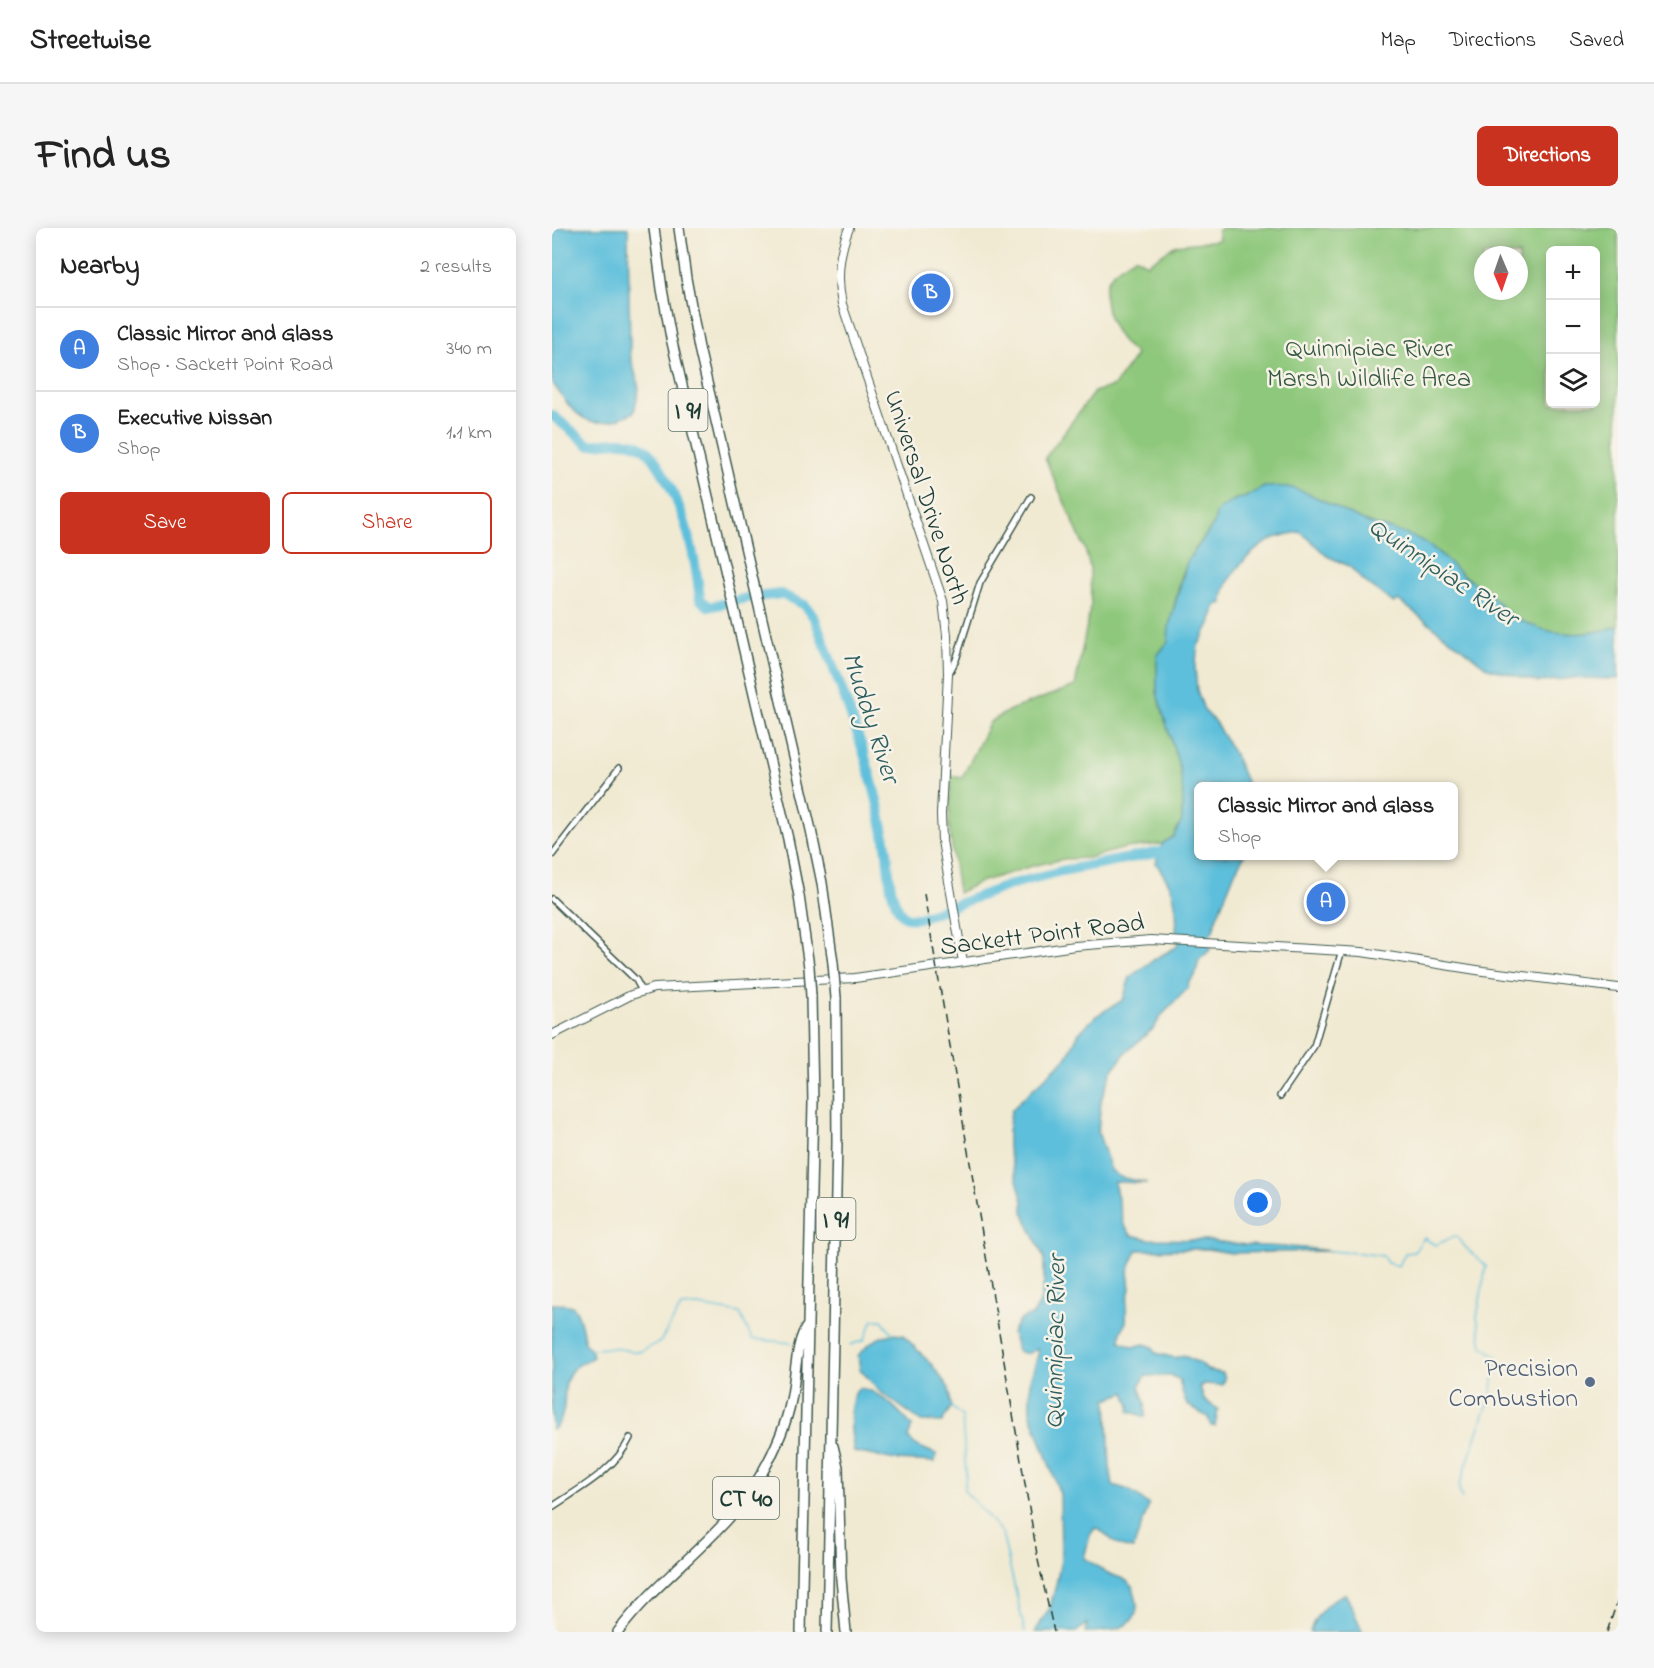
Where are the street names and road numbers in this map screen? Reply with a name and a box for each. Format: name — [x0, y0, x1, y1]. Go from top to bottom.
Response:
street label: Universal Drive North — [873, 386, 978, 610]
road number: I 91 — [668, 389, 708, 431]
street label: Sackett Point Road — [938, 905, 1147, 967]
road number: I 91 — [816, 1198, 856, 1240]
road number: CT 40 — [713, 1477, 779, 1519]

